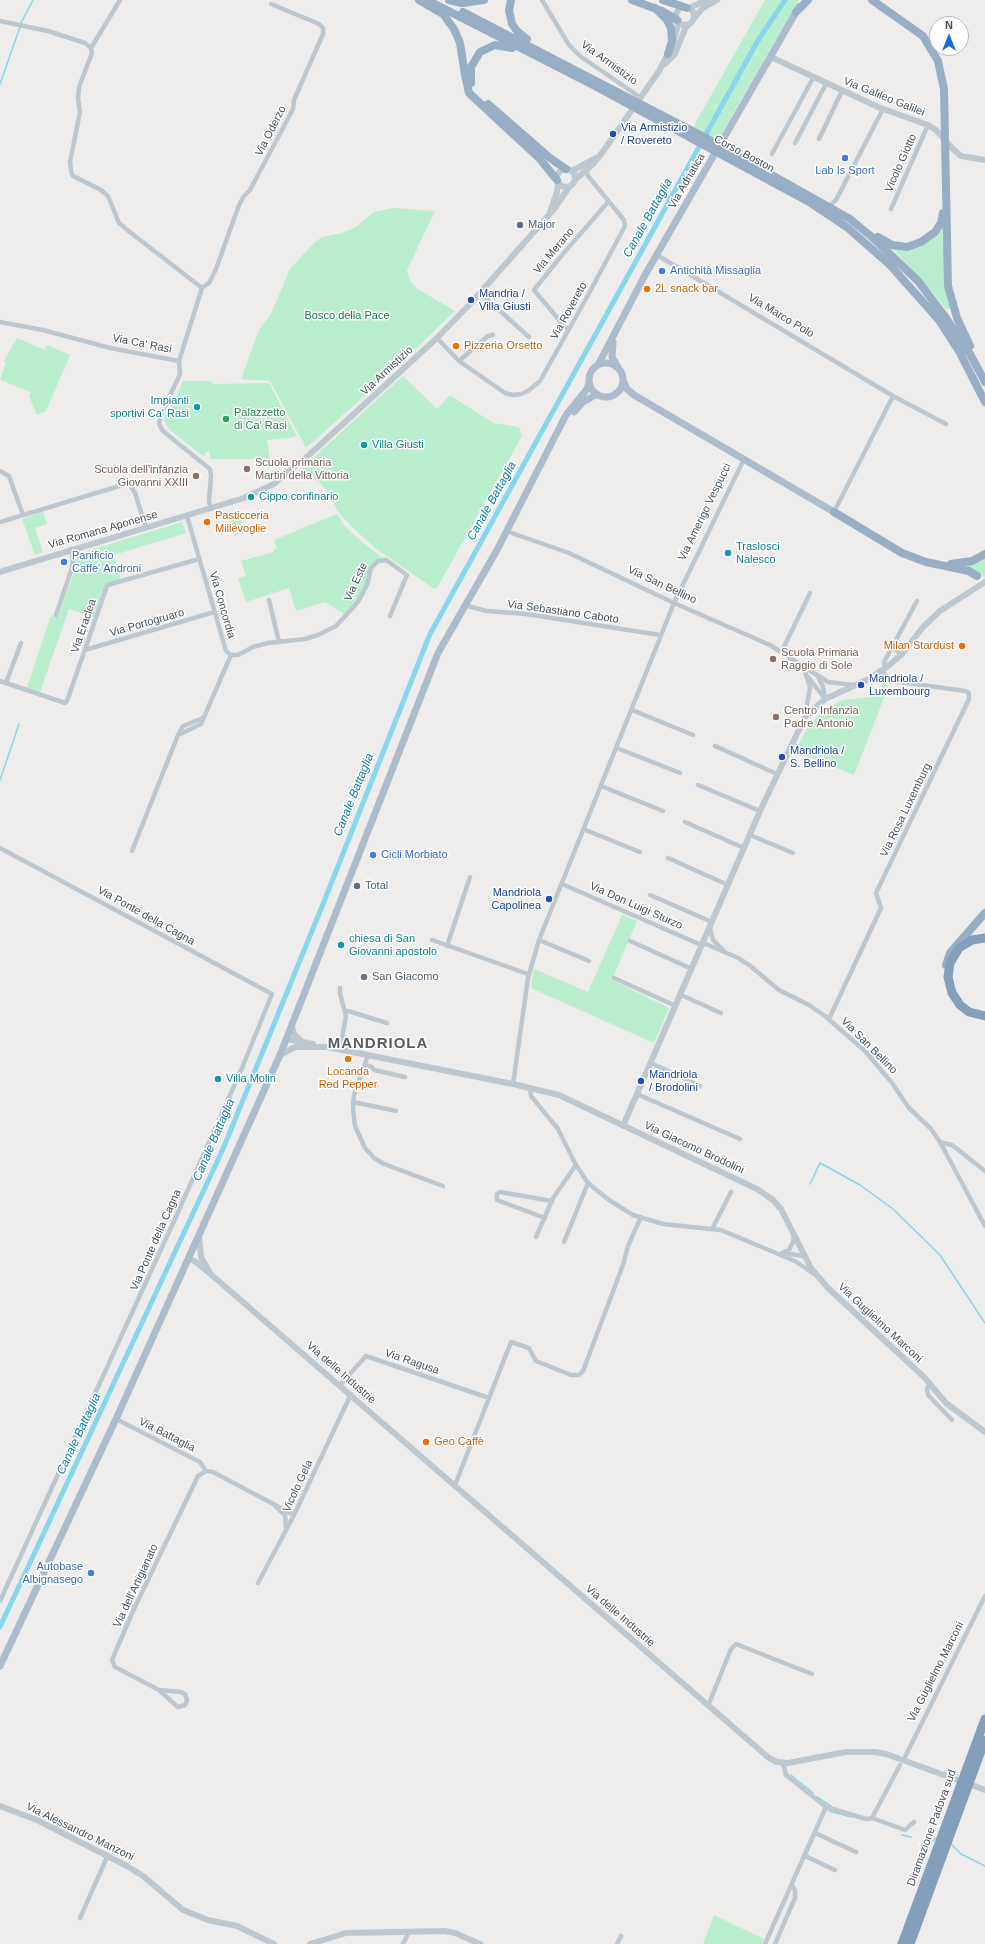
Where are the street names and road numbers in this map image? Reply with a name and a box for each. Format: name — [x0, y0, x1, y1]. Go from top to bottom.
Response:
street label: Via Armistizio — [578, 38, 640, 88]
street label: Via Galileo Galilei — [841, 75, 927, 119]
street label: Via Oderzo — [253, 104, 289, 158]
street label: Vicolo Giotto — [882, 132, 920, 194]
street label: Corso Boston — [711, 133, 777, 175]
street label: Via Adriatica — [666, 151, 708, 211]
street label: Via Merano — [531, 225, 577, 277]
street label: Via Rovereto — [548, 280, 590, 342]
street label: Via Marco Polo — [746, 291, 816, 341]
street label: Via Ca' Rasi — [111, 332, 173, 356]
street label: Via Armistizio — [358, 344, 416, 398]
street label: Via Amerigo Vespucci — [676, 461, 734, 563]
street label: Via Romana Aponense — [47, 508, 159, 552]
street label: Via Este — [341, 561, 371, 603]
street label: Via San Bellino — [625, 563, 699, 607]
street label: Via Concordia — [206, 570, 238, 640]
street label: Via Eraclea — [69, 597, 99, 655]
street label: Via Sebastiano Caboto — [506, 598, 620, 626]
street label: Via Portogruaro — [108, 606, 186, 640]
street label: Via Rosa Luxemburg — [878, 761, 934, 859]
street label: Via Don Luigi Sturzo — [588, 880, 684, 932]
street label: Via Ponte della Cagna — [95, 884, 197, 948]
street label: Via San Bellino — [838, 1015, 900, 1077]
street label: Via Giacomo Brodolini — [642, 1119, 746, 1177]
street label: Via Ponte della Cagna — [128, 1187, 184, 1293]
street label: Via Guglielmo Marconi — [835, 1281, 925, 1365]
street label: Via delle Industrie — [304, 1339, 378, 1407]
street label: Via Ragusa — [383, 1347, 441, 1377]
street label: Via Battaglia — [137, 1415, 197, 1455]
street label: Vicolo Gela — [280, 1458, 316, 1514]
street label: Via dell'Artigianato — [111, 1542, 161, 1630]
street label: Via delle Industrie — [583, 1582, 657, 1650]
street label: Via Guglielmo Marconi — [905, 1620, 967, 1724]
street label: Diramazione Padova sud — [905, 1768, 959, 1888]
street label: Via Alessandro Manzoni — [24, 1800, 136, 1864]

